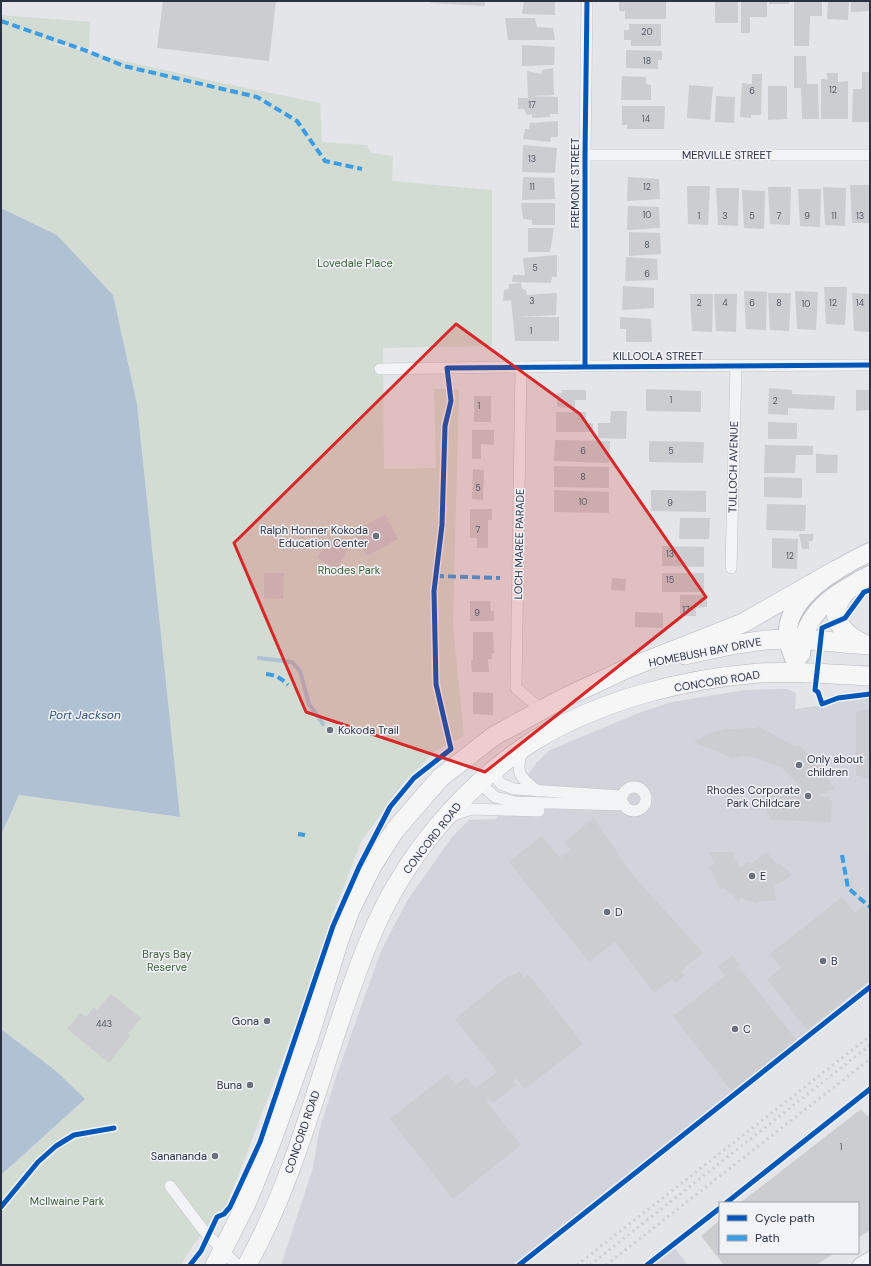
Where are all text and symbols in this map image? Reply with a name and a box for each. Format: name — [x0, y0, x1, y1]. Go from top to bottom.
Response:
house number: 20 — [641, 26, 653, 38]
house number: 18 — [643, 55, 651, 67]
house number: 12 — [829, 84, 837, 96]
house number: 6 — [749, 85, 755, 97]
house number: 17 — [528, 99, 536, 111]
house number: 14 — [642, 113, 651, 125]
street label: FREMONT STREET — [568, 138, 582, 228]
street label: MERVILLE STREET — [682, 148, 772, 162]
house number: 13 — [528, 153, 536, 165]
house number: 11 — [529, 181, 535, 193]
house number: 12 — [643, 181, 651, 193]
house number: 10 — [643, 209, 651, 221]
house number: 1 — [698, 210, 701, 222]
house number: 3 — [722, 210, 728, 222]
house number: 5 — [749, 210, 755, 222]
house number: 7 — [777, 210, 782, 222]
house number: 9 — [804, 210, 810, 222]
house number: 11 — [831, 210, 837, 222]
house number: 13 — [856, 210, 864, 222]
house number: 8 — [644, 239, 650, 251]
park label: Lovedale Place — [317, 256, 393, 270]
house number: 5 — [532, 262, 538, 274]
house number: 6 — [644, 268, 650, 280]
house number: 3 — [529, 295, 535, 307]
house number: 2 — [696, 297, 702, 309]
house number: 4 — [722, 297, 728, 309]
house number: 6 — [749, 297, 755, 309]
house number: 8 — [776, 297, 782, 309]
house number: 12 — [829, 297, 837, 309]
house number: 14 — [856, 297, 865, 309]
house number: 10 — [802, 298, 810, 310]
house number: 1 — [530, 325, 533, 337]
street label: KILLOOLA STREET — [613, 349, 703, 363]
house number: 1 — [670, 394, 673, 406]
house number: 2 — [772, 395, 778, 407]
house number: 1 — [478, 400, 481, 412]
street label: TULLOCH AVENUE — [725, 421, 741, 513]
house number: 6 — [580, 445, 586, 457]
house number: 5 — [668, 445, 674, 457]
house number: 8 — [580, 471, 586, 483]
house number: 5 — [475, 482, 481, 494]
street label: LOCH MAREE PARADE — [511, 489, 527, 599]
house number: 10 — [579, 496, 587, 508]
house number: 9 — [667, 497, 673, 509]
place label: Ralph Honner Kokoda Education Center — [260, 523, 368, 550]
house number: 7 — [476, 524, 481, 536]
marker: Ralph Honner Kokoda Education Center — [371, 531, 381, 541]
house number: 13 — [666, 548, 674, 560]
house number: 12 — [786, 550, 794, 562]
park label: Rhodes Park — [318, 563, 381, 577]
house number: 15 — [666, 574, 674, 586]
house number: 17 — [682, 604, 690, 616]
house number: 9 — [474, 607, 480, 619]
street label: HOMEBUSH BAY DRIVE — [647, 634, 763, 670]
street label: CONCORD ROAD — [673, 667, 761, 695]
water label: Port Jackson — [49, 707, 121, 723]
place label: Kokoda Trail — [338, 723, 399, 737]
marker: Kokoda Trail — [325, 725, 335, 735]
place label: Only about children — [807, 752, 863, 779]
marker: Only about children — [794, 760, 804, 770]
place label: Rhodes Corporate Park Childcare — [707, 783, 800, 810]
marker: Rhodes Corporate Park Childcare — [803, 791, 813, 801]
street label: CONCORD ROAD — [400, 799, 464, 877]
place label: E — [760, 869, 766, 883]
marker: E — [747, 871, 757, 881]
place label: D — [615, 905, 623, 919]
marker: D — [602, 907, 612, 917]
park label: Brays Bay Reserve — [142, 947, 192, 974]
place label: B — [831, 954, 838, 968]
marker: B — [818, 956, 828, 966]
place label: Gona — [232, 1014, 259, 1028]
marker: Gona — [262, 1016, 272, 1026]
house number: 443 — [96, 1018, 112, 1030]
place label: C — [743, 1022, 751, 1036]
marker: C — [730, 1024, 740, 1034]
place label: Buna — [217, 1078, 242, 1092]
marker: Buna — [245, 1080, 255, 1090]
street label: CONCORD ROAD — [281, 1088, 323, 1175]
house number: 1 — [840, 1141, 843, 1153]
place label: Sanananda — [151, 1149, 207, 1163]
marker: Sanananda — [210, 1151, 220, 1161]
park label: McIlwaine Park — [30, 1194, 105, 1208]
legend — [719, 1202, 859, 1254]
text: Cycle path — [755, 1210, 815, 1226]
text: Path — [755, 1230, 780, 1246]

